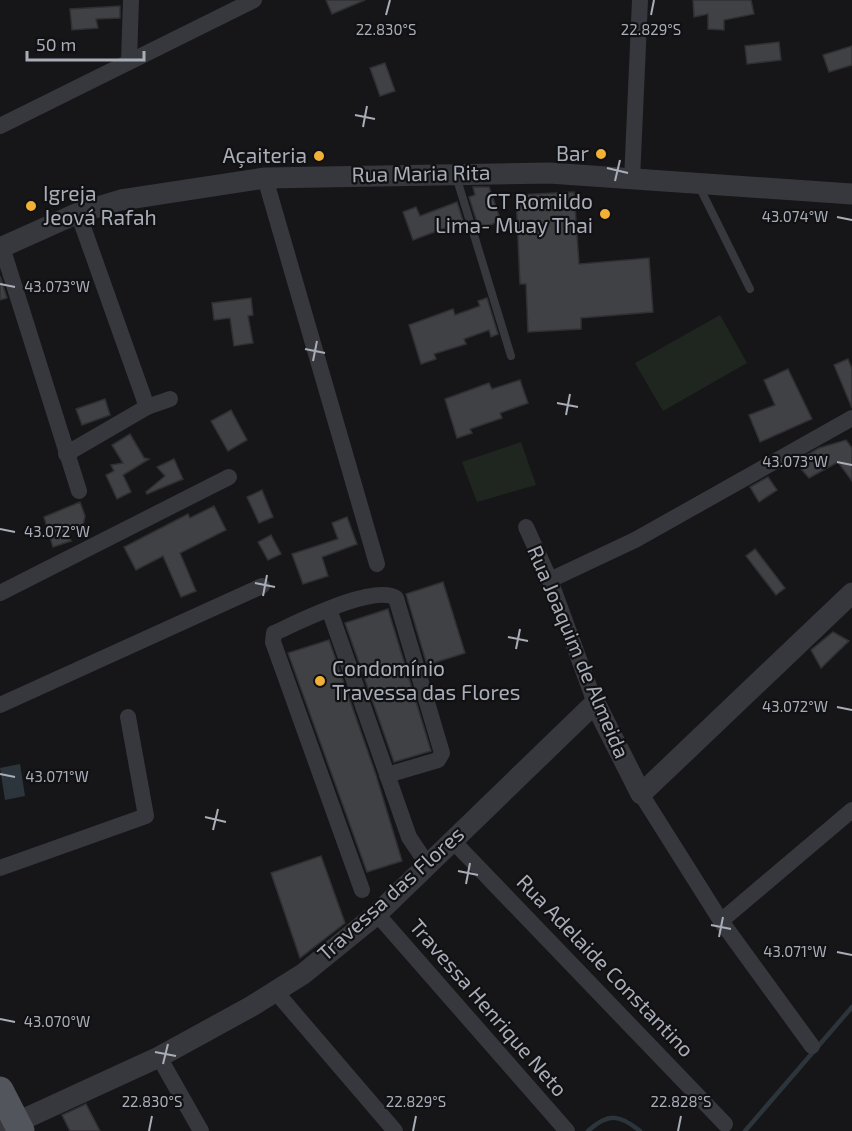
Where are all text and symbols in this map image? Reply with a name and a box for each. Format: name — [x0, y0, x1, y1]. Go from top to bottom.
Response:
text: 22.830°S — [356, 20, 416, 38]
text: 22.829°S — [621, 20, 681, 38]
scale bar — [27, 24, 144, 62]
text: 50 m — [36, 33, 76, 55]
place label: Bar — [556, 140, 590, 165]
place label: Açaiteria — [222, 142, 307, 169]
marker: Bar — [594, 147, 608, 161]
marker: Açaiteria — [312, 149, 326, 163]
street label: Rua Maria Rita — [351, 159, 491, 186]
place label: Igreja Jeová Rafah — [43, 180, 157, 229]
place label: CT Romildo Lima- Muay Thai — [435, 188, 593, 237]
marker: Igreja Jeová Rafah — [24, 199, 38, 213]
marker: CT Romildo Lima- Muay Thai — [598, 207, 612, 221]
text: 43.074°W — [762, 207, 828, 225]
text: 43.073°W — [24, 277, 90, 295]
text: 43.073°W — [762, 452, 828, 470]
text: 43.072°W — [24, 522, 90, 540]
street label: Rua Joaquim de Almeida — [523, 541, 636, 762]
place label: Condomínio Travessa das Flores — [332, 655, 521, 704]
marker: Condomínio Travessa das Flores — [313, 674, 327, 688]
text: 43.072°W — [762, 697, 828, 715]
text: 43.071°W — [25, 767, 89, 785]
street label: Travessa das Flores — [312, 821, 468, 965]
street label: Rua Adelaide Constantino — [512, 869, 700, 1061]
street label: Travessa Henrique Neto — [405, 913, 573, 1101]
text: 43.071°W — [763, 942, 827, 960]
text: 43.070°W — [24, 1012, 90, 1030]
text: 22.830°S — [122, 1092, 182, 1110]
text: 22.829°S — [386, 1092, 446, 1110]
text: 22.828°S — [651, 1092, 711, 1110]

